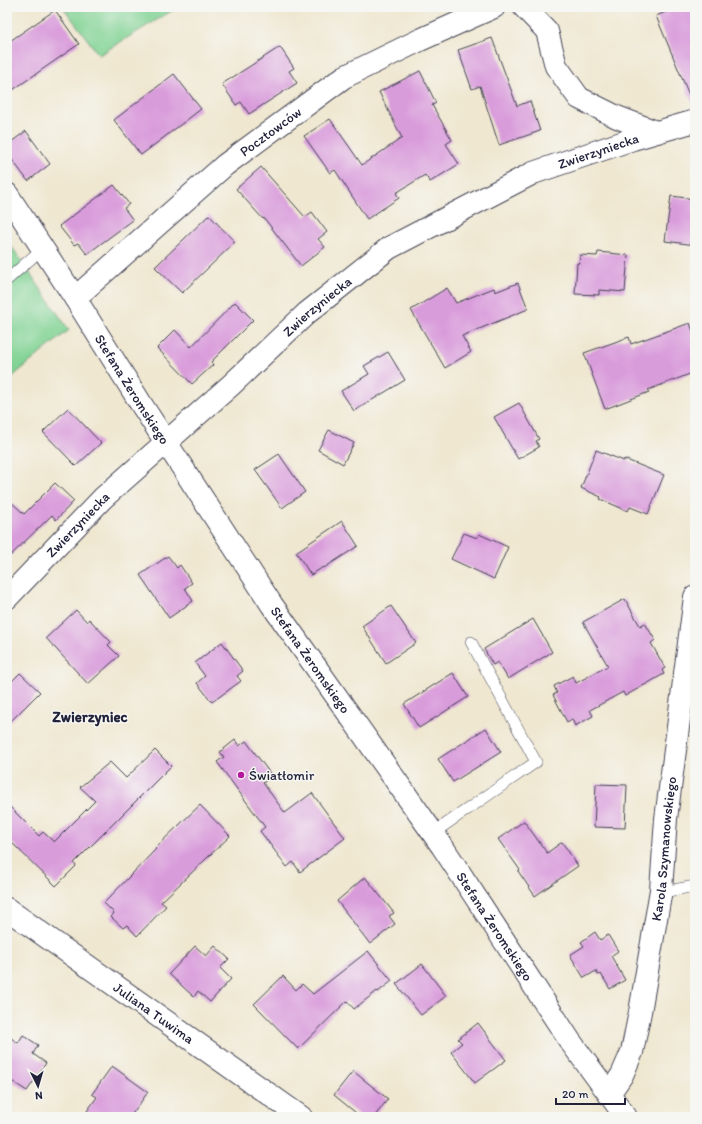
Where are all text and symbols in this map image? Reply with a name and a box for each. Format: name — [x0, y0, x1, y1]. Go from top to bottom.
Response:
street label: Pocztowców — [236, 103, 305, 160]
street label: Zwierzyniecka — [556, 130, 641, 173]
street label: Zwierzyniecka — [279, 273, 355, 340]
street label: Stefana Żeromskiego — [91, 331, 173, 448]
street label: Zwierzyniecka — [43, 488, 113, 561]
street label: Stefana Żeromskiego — [267, 603, 354, 717]
district label: Zwierzyniec — [52, 708, 128, 727]
place label: Światłomir — [249, 767, 315, 784]
marker: Światłomir — [236, 770, 246, 780]
street label: Karola Szymanowskiego — [648, 775, 680, 923]
street label: Stefana Żeromskiego — [452, 869, 536, 984]
street label: Juliana Tuwima — [110, 979, 198, 1048]
north arrow — [18, 1066, 58, 1106]
scale bar — [556, 1080, 625, 1106]
text: 20 m — [562, 1087, 589, 1101]
text: N — [35, 1089, 43, 1102]

